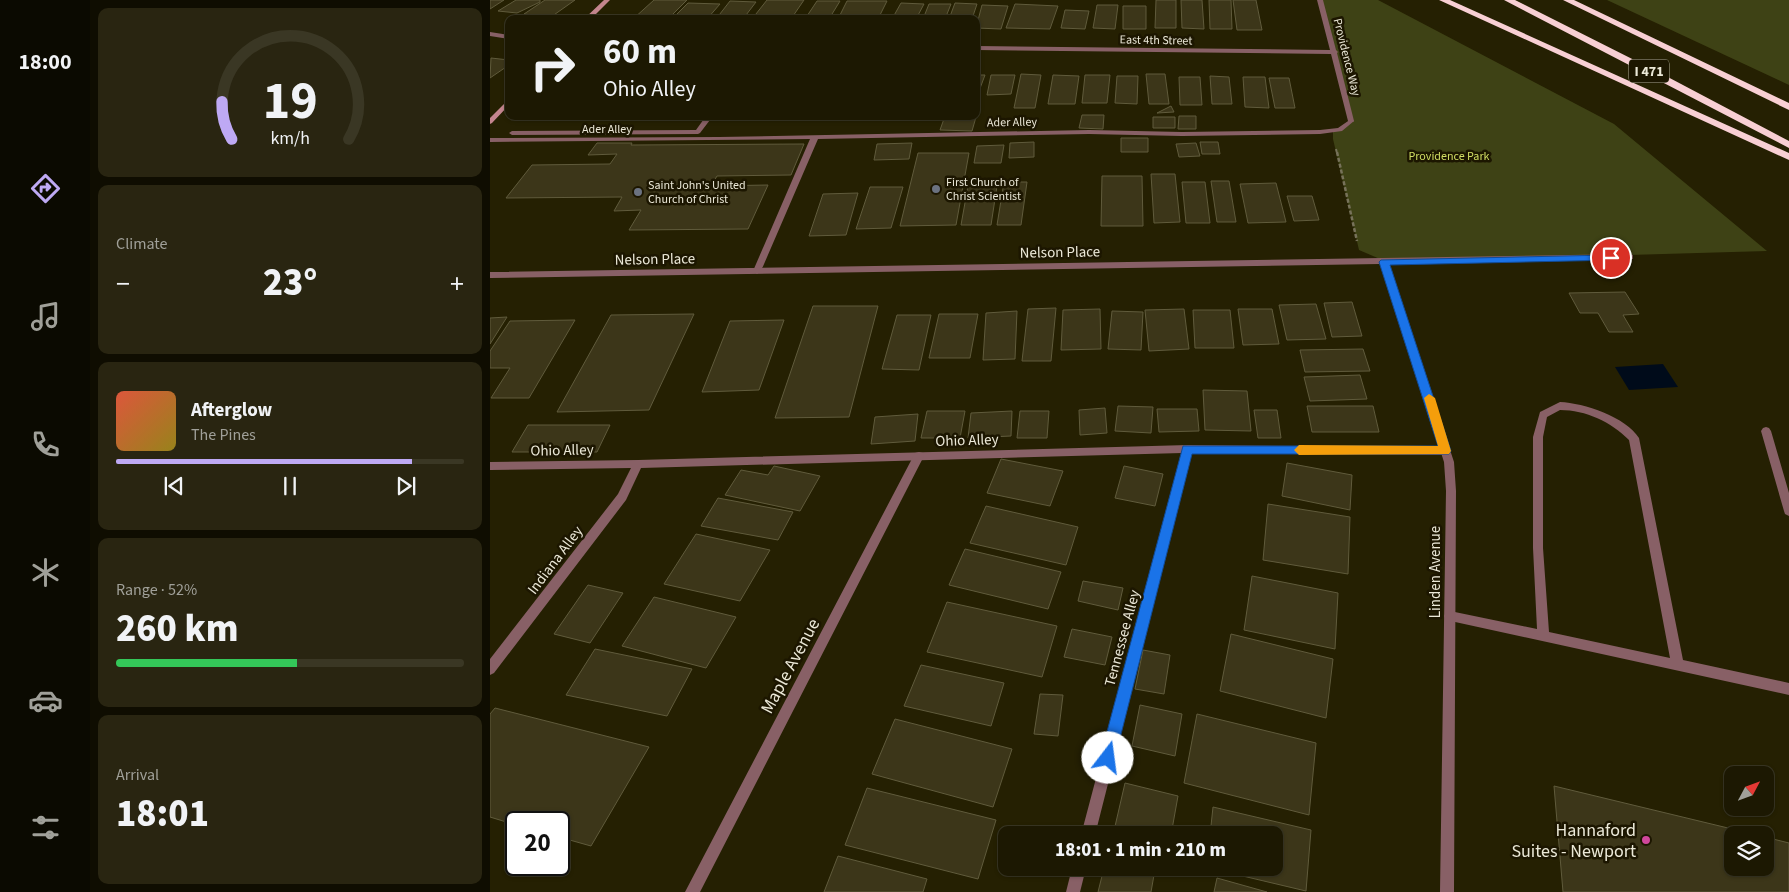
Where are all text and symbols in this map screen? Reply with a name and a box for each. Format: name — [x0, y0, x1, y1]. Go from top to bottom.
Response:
street label: Providence Way — [1329, 16, 1364, 98]
text: 60 m — [603, 27, 677, 77]
street label: East 4th Street — [1120, 31, 1192, 50]
icon: right — [520, 35, 585, 100]
text: 18:00 — [18, 46, 72, 78]
road number: I 471 — [1629, 59, 1669, 82]
text: 19 — [263, 65, 317, 139]
text: Ohio Alley — [603, 73, 696, 105]
street label: Ader Alley — [987, 114, 1038, 131]
street label: Ader Alley — [582, 121, 632, 138]
text: km/h — [270, 126, 310, 151]
park label: Providence Park — [1408, 148, 1490, 165]
icon: directions — [28, 171, 63, 206]
place label: First Church of Christ Scientist — [946, 174, 1021, 205]
place label: Saint John's United Church of Christ — [648, 177, 746, 208]
marker: First Church of Christ Scientist — [930, 183, 942, 195]
marker: Saint John's United Church of Christ — [632, 186, 644, 198]
text: Climate — [116, 233, 167, 255]
pin — [1590, 237, 1632, 279]
street label: Nelson Place — [1020, 241, 1100, 264]
icon: arrive — [1597, 244, 1625, 272]
street label: Nelson Place — [615, 248, 695, 271]
text: 23° — [263, 256, 317, 310]
text: − — [116, 264, 130, 304]
text: + — [450, 264, 464, 304]
icon: music — [28, 299, 63, 334]
text: Afterglow — [191, 397, 272, 424]
text: The Pines — [191, 424, 256, 446]
icon: phone — [28, 427, 63, 462]
street label: Ohio Alley — [935, 429, 999, 452]
street label: Ohio Alley — [530, 439, 594, 462]
icon: previous — [160, 472, 188, 500]
icon: pause — [276, 472, 304, 500]
icon: next — [392, 472, 420, 500]
street label: Indiana Alley — [523, 522, 588, 599]
street label: Linden Avenue — [1425, 526, 1446, 618]
icon: climate — [28, 555, 63, 590]
text: Range · 52% — [116, 579, 197, 601]
street label: Tennessee Alley — [1100, 588, 1145, 689]
text: 260 km — [116, 602, 238, 656]
street label: Maple Avenue — [755, 614, 826, 718]
icon: car — [28, 683, 63, 718]
position arrow — [1081, 731, 1133, 783]
text: Arrival — [116, 764, 159, 786]
north arrow — [1724, 766, 1774, 816]
map controls — [1724, 766, 1774, 876]
text: 18:01 — [116, 787, 209, 841]
icon: filters — [28, 810, 63, 845]
speed limit sign: 20 — [505, 811, 570, 876]
place label: Hannaford Suites - Newport — [1511, 818, 1636, 864]
button: layers — [1724, 826, 1774, 876]
marker: Hannaford Suites - Newport — [1640, 834, 1652, 846]
text: 18:01 · 1 min · 210 m — [1055, 837, 1226, 864]

